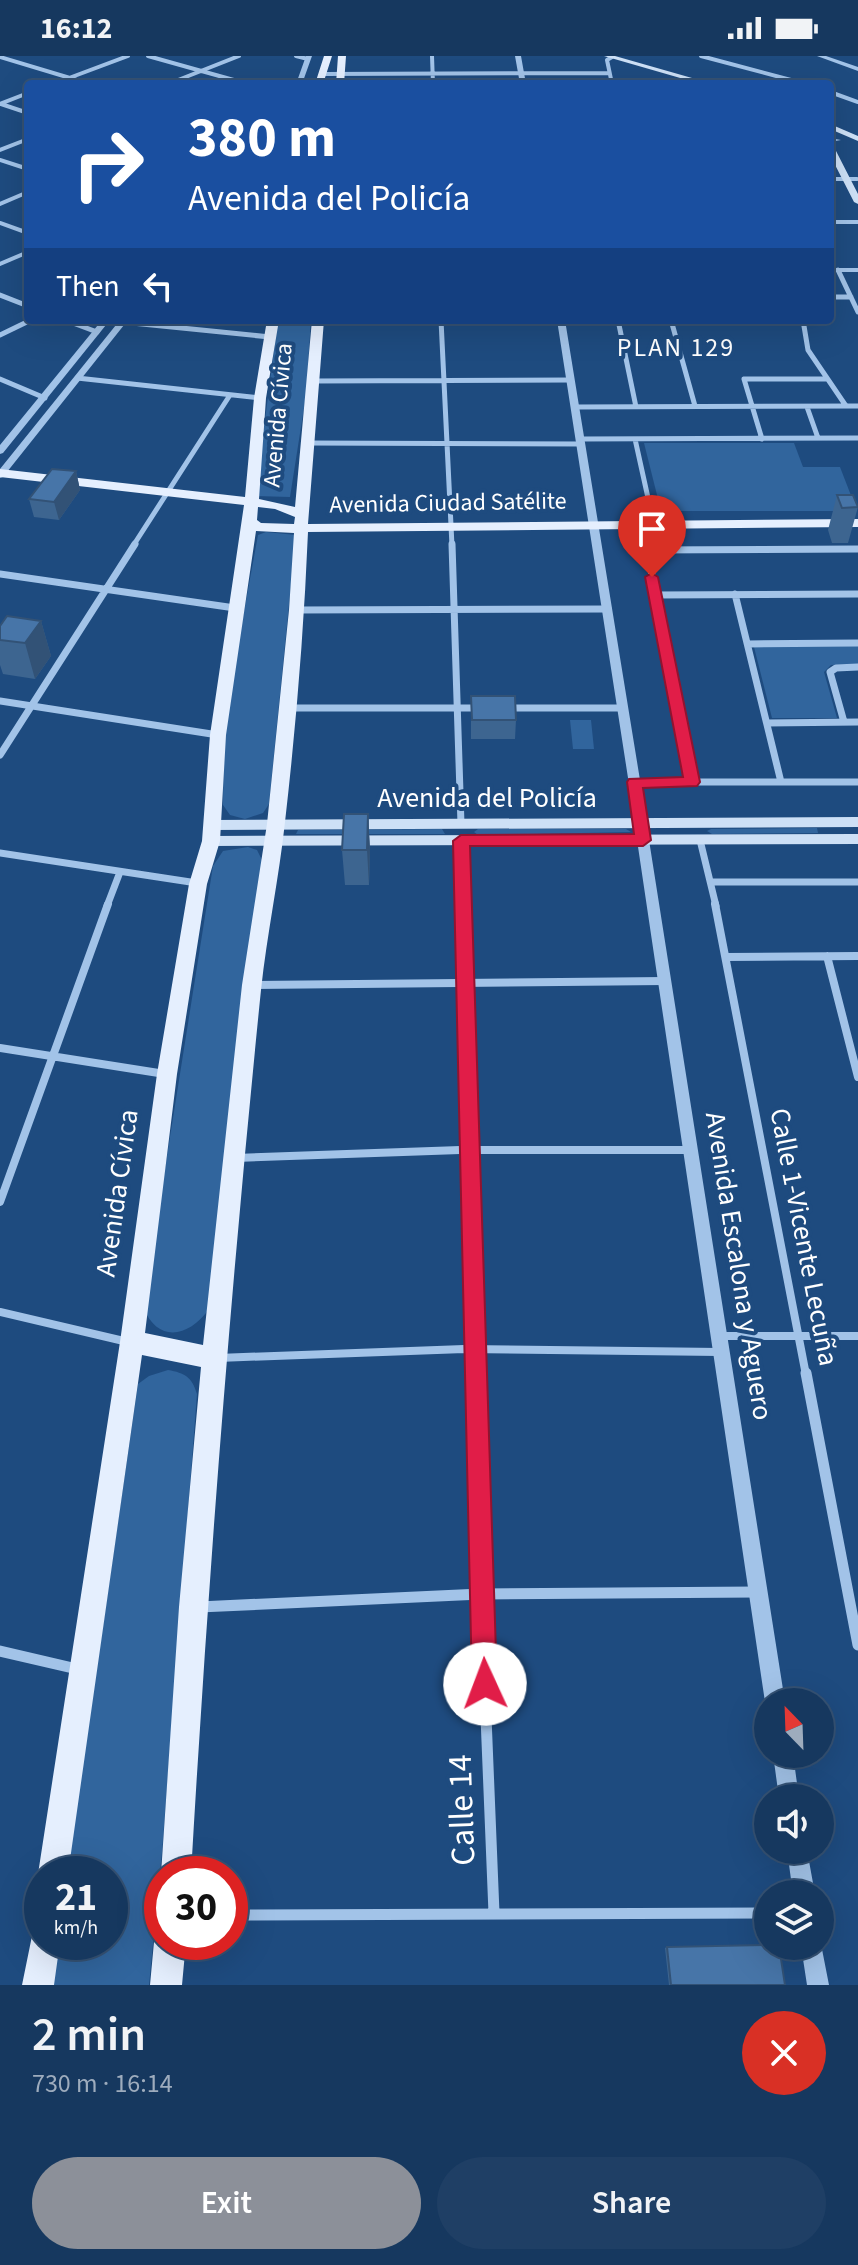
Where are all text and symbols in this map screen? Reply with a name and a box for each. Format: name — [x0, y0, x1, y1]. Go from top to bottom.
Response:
text: 16:12 — [40, 7, 112, 50]
text: 380 m — [188, 99, 336, 178]
icon: right — [56, 112, 160, 216]
text: Avenida del Policía — [188, 173, 470, 224]
icon: left — [136, 264, 180, 308]
text: Then — [56, 265, 120, 308]
district label: PLAN 129 — [617, 329, 735, 366]
street label: Avenida Cívica — [254, 341, 302, 489]
street label: Avenida Ciudad Satélite — [329, 483, 567, 523]
pin — [618, 495, 686, 577]
icon: arrive — [630, 507, 674, 551]
street label: Avenida del Policía — [377, 778, 597, 818]
street label: Calle 1-Vicente Lecuña — [759, 1105, 849, 1369]
street label: Avenida Cívica — [85, 1107, 149, 1279]
street label: Avenida Escalona y Aguero — [695, 1109, 783, 1423]
position arrow — [443, 1642, 527, 1726]
north arrow — [754, 1688, 834, 1768]
map controls — [754, 1688, 834, 1960]
street label: Calle 14 — [436, 1753, 488, 1867]
button: sound — [754, 1784, 834, 1864]
speed limit sign: 30 — [144, 1856, 248, 1960]
text: 21 — [55, 1869, 97, 1926]
button: layers — [754, 1880, 834, 1960]
text: km/h — [54, 1914, 98, 1942]
text: 2 min — [32, 2001, 146, 2069]
button: close — [742, 2011, 826, 2095]
text: 730 m · 16:14 — [32, 2065, 173, 2102]
button: Exit — [32, 2157, 421, 2249]
button: Share — [437, 2157, 826, 2249]

